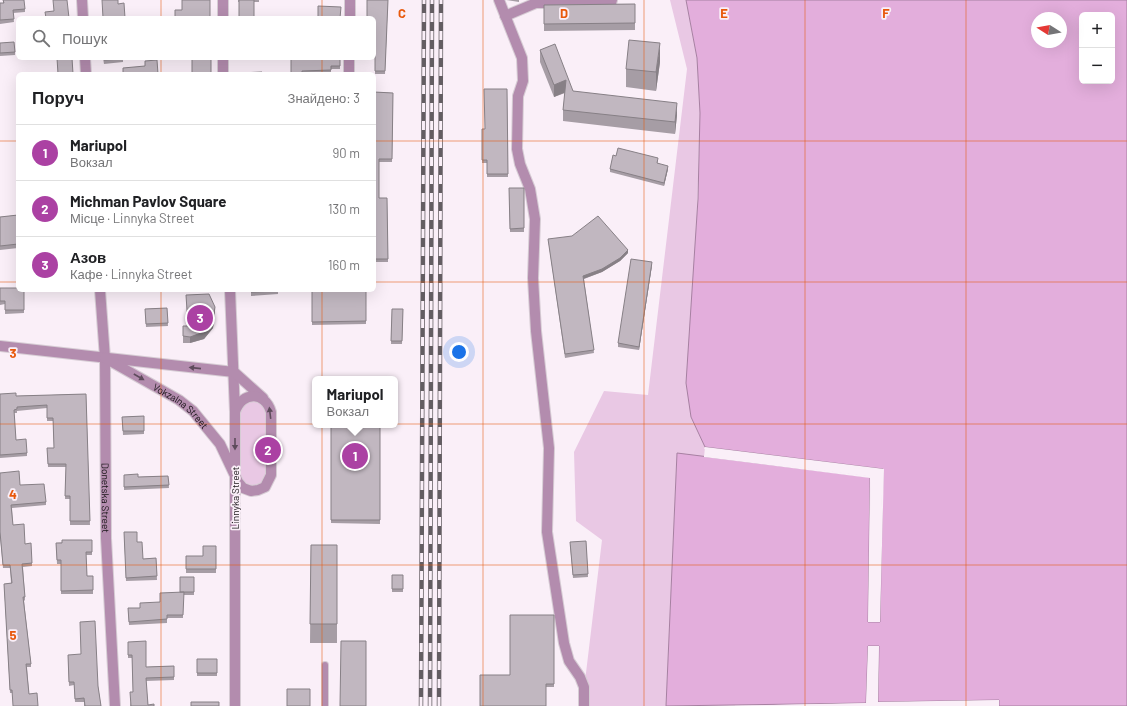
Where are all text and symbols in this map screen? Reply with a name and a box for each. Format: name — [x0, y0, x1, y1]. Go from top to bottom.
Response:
text: C — [398, 5, 406, 21]
text: D — [560, 5, 568, 21]
text: E — [720, 5, 728, 21]
text: F — [882, 5, 890, 21]
north arrow — [1031, 12, 1067, 48]
map controls — [1079, 12, 1115, 84]
button: + — [1079, 12, 1115, 48]
search box — [16, 16, 376, 60]
icon: search — [30, 27, 52, 49]
text: Пошук — [62, 29, 107, 47]
button: − — [1079, 48, 1115, 84]
text: Поруч — [32, 87, 84, 107]
text: Знайдено: 3 — [288, 90, 360, 106]
text: Mariupol — [70, 136, 127, 154]
text: 1 — [43, 145, 47, 161]
text: 90 m — [333, 145, 360, 161]
text: Вокзал — [70, 154, 113, 170]
text: Michman Pavlov Square — [70, 192, 227, 210]
text: 2 — [41, 201, 49, 217]
text: 130 m — [328, 201, 360, 217]
text: Місце · Linnyka Street — [70, 210, 194, 226]
text: Азов — [70, 248, 106, 266]
text: 3 — [41, 257, 49, 273]
text: 160 m — [328, 257, 360, 273]
text: Кафе · Linnyka Street — [70, 266, 192, 282]
pin: 3 — [187, 303, 213, 333]
your location — [449, 342, 469, 362]
text: 3 — [9, 345, 17, 361]
one-way arrow — [189, 365, 201, 371]
one-way arrow — [133, 373, 145, 380]
popup — [312, 376, 398, 428]
street label: Vokzalna Street — [151, 381, 211, 431]
text: Mariupol — [327, 385, 383, 403]
text: Вокзал — [327, 403, 369, 419]
one-way arrow — [267, 407, 273, 419]
pin: 2 — [255, 435, 281, 465]
one-way arrow — [232, 438, 238, 451]
pin: 1 — [342, 441, 368, 471]
street label: Donetska Street — [100, 463, 112, 533]
street label: Linnyka Street — [229, 466, 241, 529]
text: 4 — [9, 486, 17, 502]
text: 5 — [9, 627, 17, 643]

